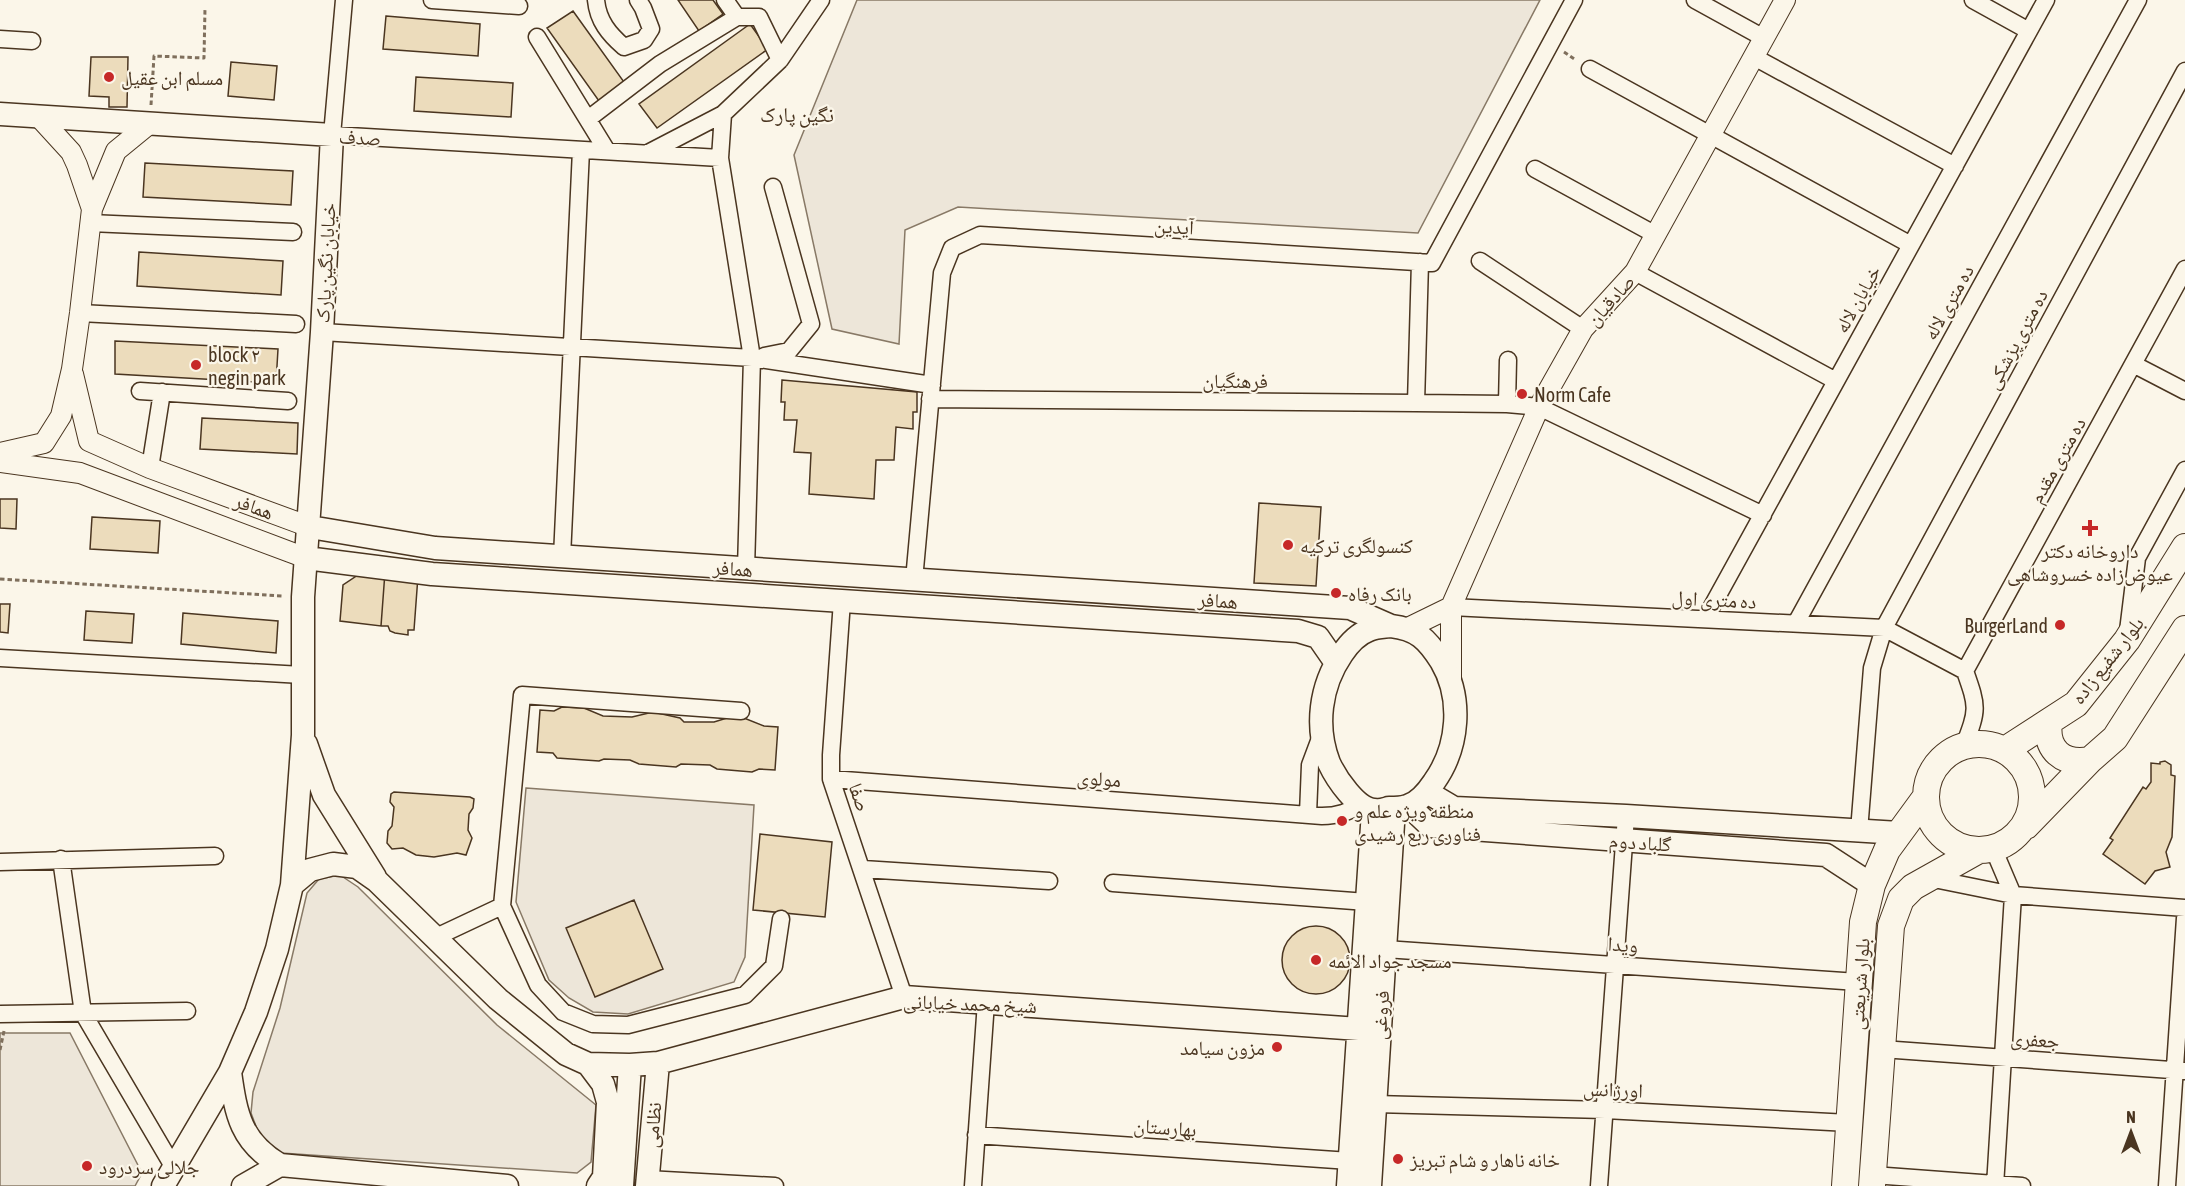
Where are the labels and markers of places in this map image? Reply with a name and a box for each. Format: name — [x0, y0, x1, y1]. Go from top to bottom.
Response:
place label: مسلم ابن عقیل — [121, 66, 223, 92]
marker: مسلم ابن عقیل — [102, 70, 116, 84]
place label: block ۲ negin park — [208, 343, 286, 389]
marker: block ۲ negin park — [189, 358, 203, 372]
place label: Norm Cafe — [1534, 383, 1611, 406]
marker: Norm Cafe — [1515, 387, 1529, 401]
marker: داروخانه دکتر عیوض‌‌زاده خسروشاهی — [2083, 521, 2097, 535]
place label: کنسولگری ترکیه — [1300, 534, 1413, 558]
marker: کنسولگری ترکیه — [1281, 538, 1295, 552]
place label: داروخانه دکتر عیوض‌‌زاده خسروشاهی — [2007, 539, 2173, 586]
place label: بانک رفاه — [1348, 582, 1412, 605]
marker: بانک رفاه — [1329, 586, 1343, 600]
place label: BurgerLand — [1964, 614, 2048, 637]
marker: BurgerLand — [2053, 618, 2067, 632]
place label: منطقه ویژه علم و فناوری ربع رشیدی — [1354, 799, 1481, 847]
marker: منطقه ویژه علم و فناوری ربع رشیدی — [1335, 814, 1349, 828]
place label: مسجد جواد الائمه — [1328, 949, 1452, 972]
marker: مسجد جواد الائمه — [1309, 953, 1323, 967]
place label: مزون سیامد — [1180, 1036, 1265, 1060]
marker: مزون سیامد — [1270, 1040, 1284, 1054]
place label: خانه ناهار و شام تبریز — [1409, 1148, 1560, 1174]
marker: خانه ناهار و شام تبریز — [1391, 1152, 1405, 1166]
place label: جلالی سردرود — [99, 1155, 200, 1179]
marker: جلالی سردرود — [80, 1159, 94, 1173]

